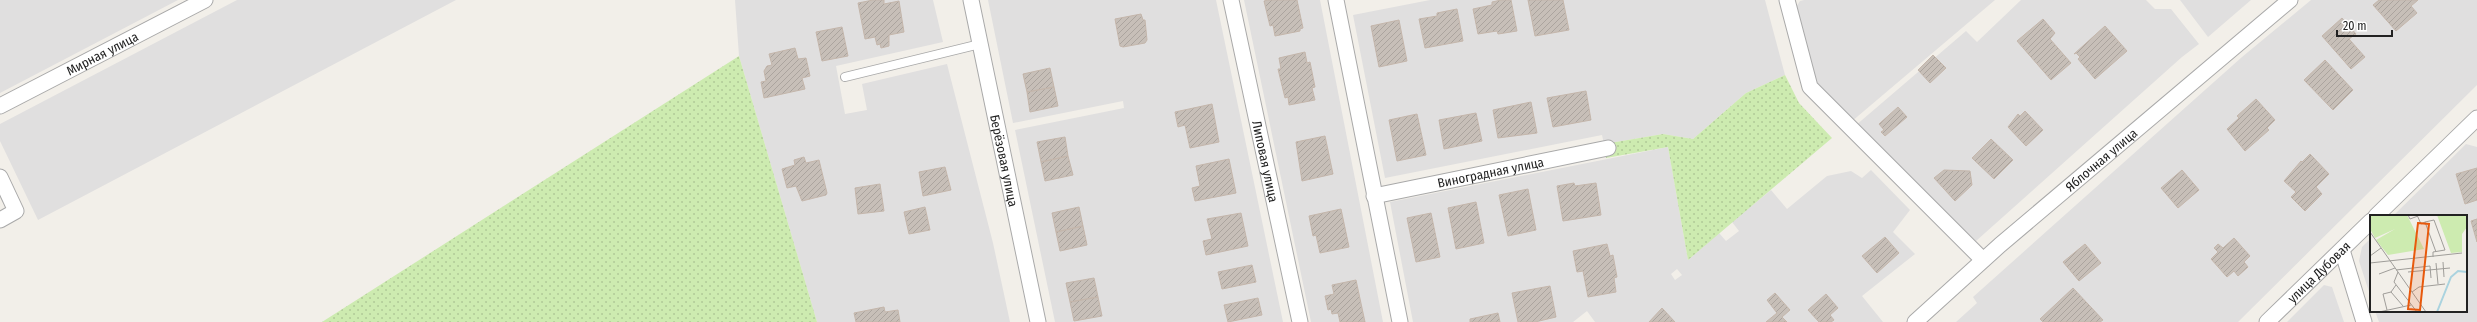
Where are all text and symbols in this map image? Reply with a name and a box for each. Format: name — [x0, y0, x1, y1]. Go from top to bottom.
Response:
scale bar — [2337, 12, 2392, 38]
text: 20 m — [2343, 19, 2367, 33]
street label: Мирная улица — [64, 28, 140, 78]
street label: Берёзовая улица — [988, 113, 1021, 208]
street label: Липовая улица — [1250, 119, 1282, 204]
street label: Яблочная улица — [2062, 125, 2140, 194]
street label: Виноградная улица — [1436, 154, 1545, 190]
inset map — [2370, 215, 2467, 312]
street label: улица Дубовая — [2284, 238, 2353, 306]

